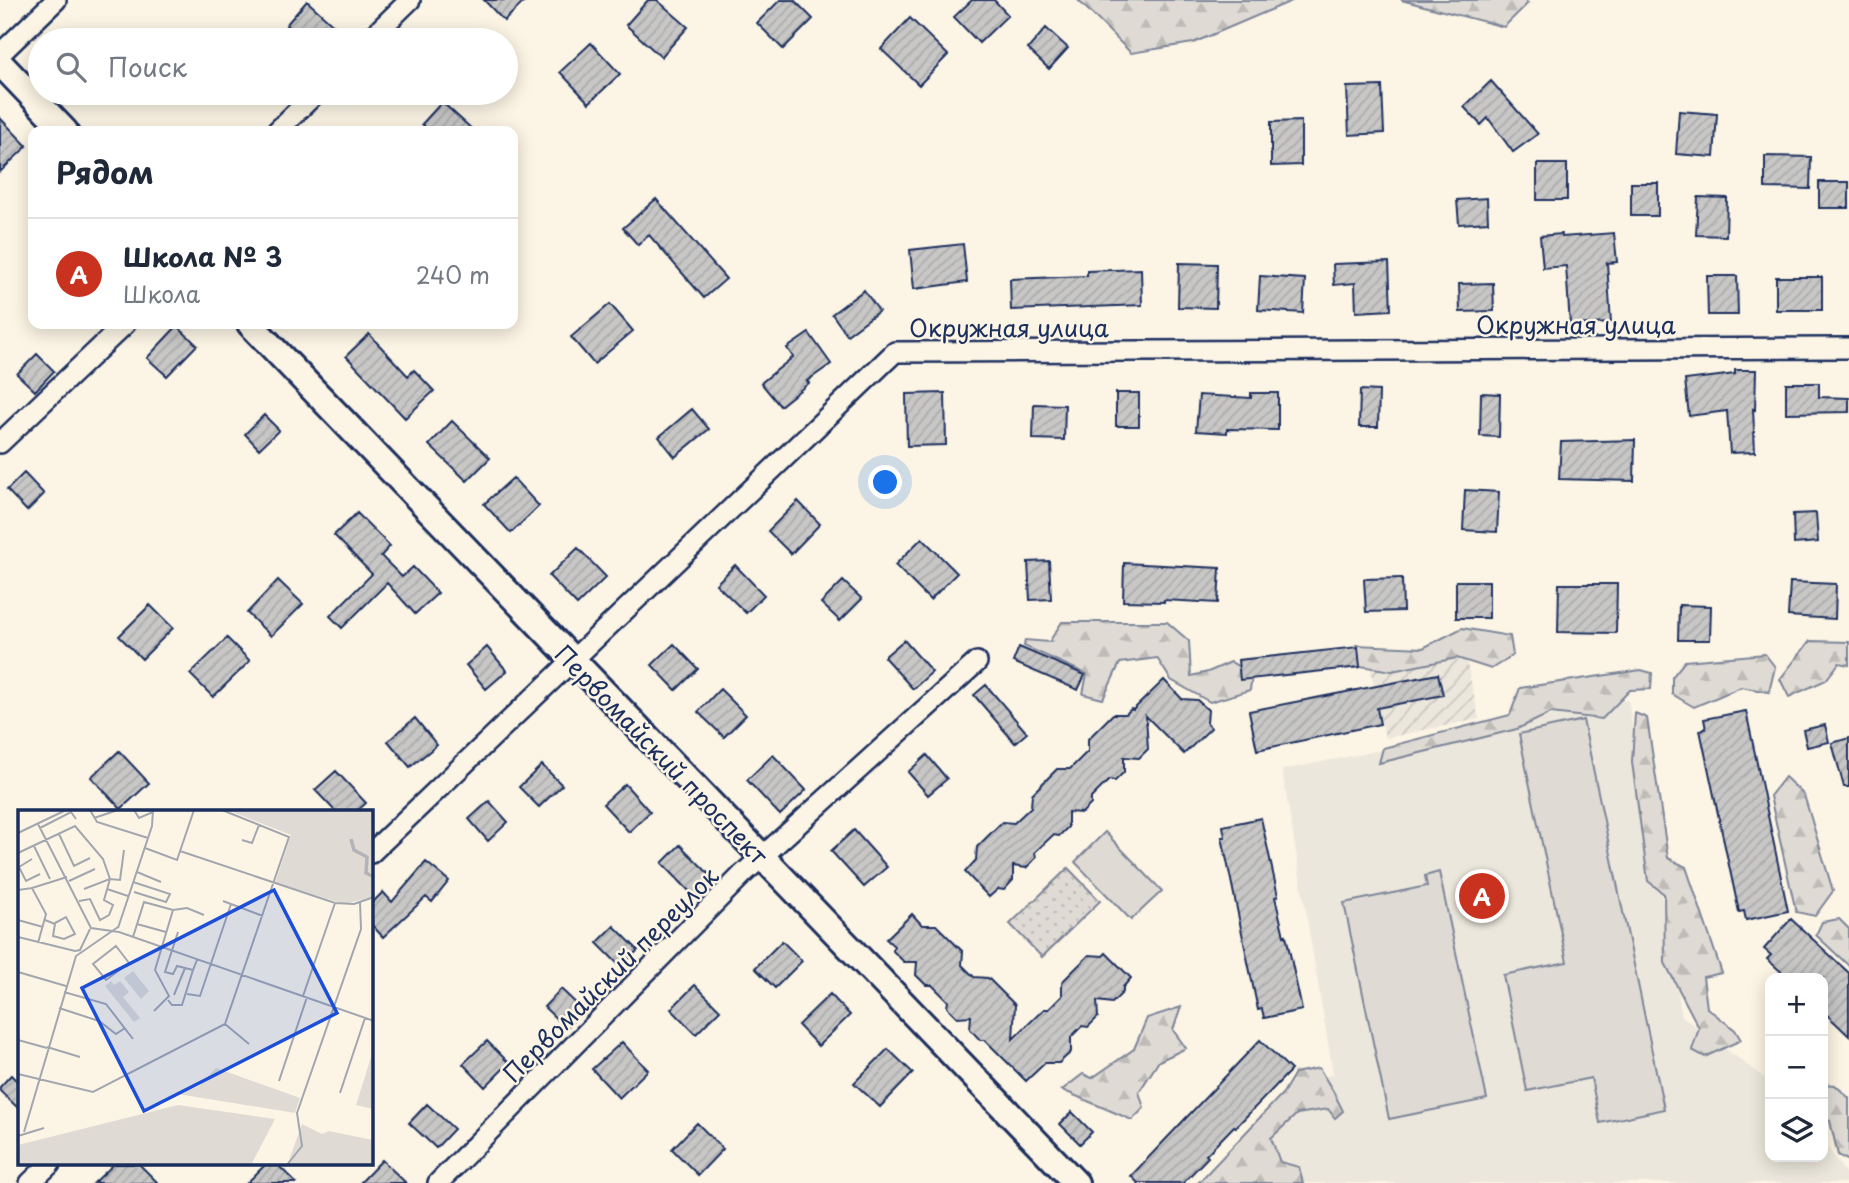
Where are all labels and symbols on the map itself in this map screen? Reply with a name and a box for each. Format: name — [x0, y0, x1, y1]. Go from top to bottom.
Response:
street label: Окружная улица — [1476, 306, 1676, 342]
street label: Окружная улица — [909, 309, 1109, 345]
your location — [868, 465, 902, 499]
street label: Первомайский проспект — [547, 636, 777, 872]
inset map — [18, 810, 373, 1166]
street label: Первомайский переулок — [494, 858, 726, 1090]
pin: A — [1459, 870, 1505, 922]

